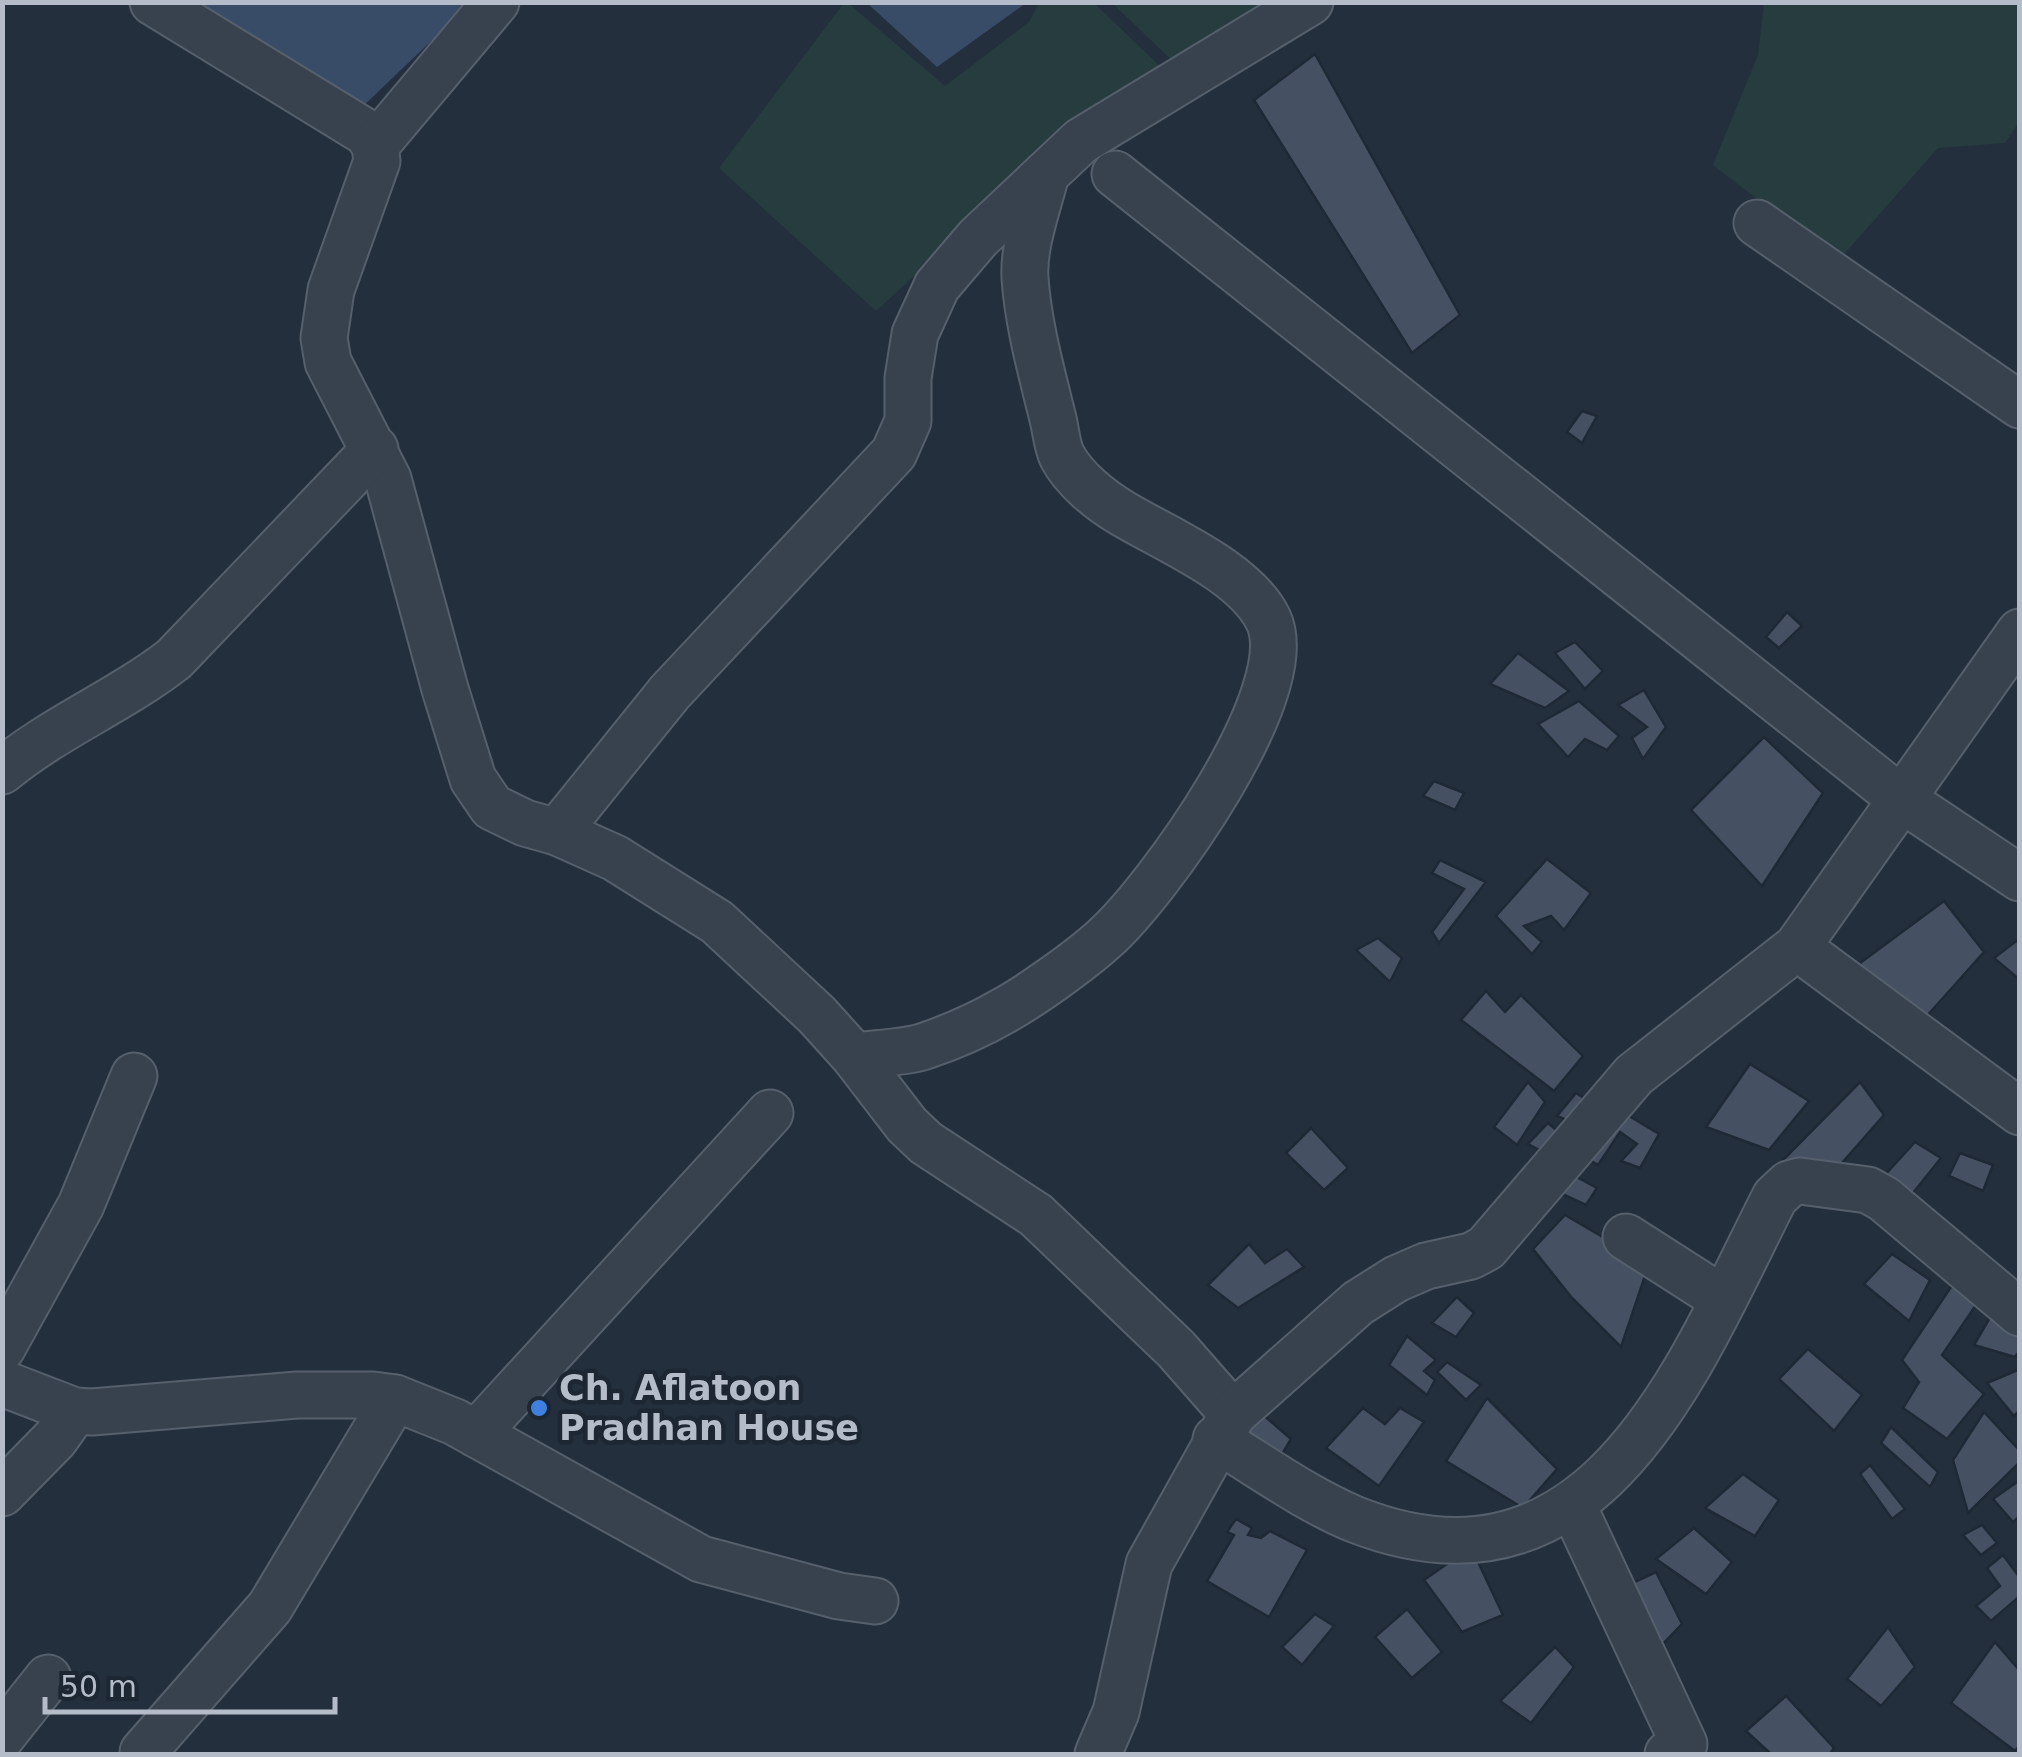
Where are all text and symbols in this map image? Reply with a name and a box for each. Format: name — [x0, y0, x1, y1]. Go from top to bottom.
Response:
place label: Ch. Aflatoon Pradhan House — [559, 1368, 859, 1448]
marker: Ch. Aflatoon Pradhan House — [528, 1397, 550, 1419]
scale bar — [45, 1652, 335, 1714]
text: 50 m — [60, 1669, 137, 1704]

